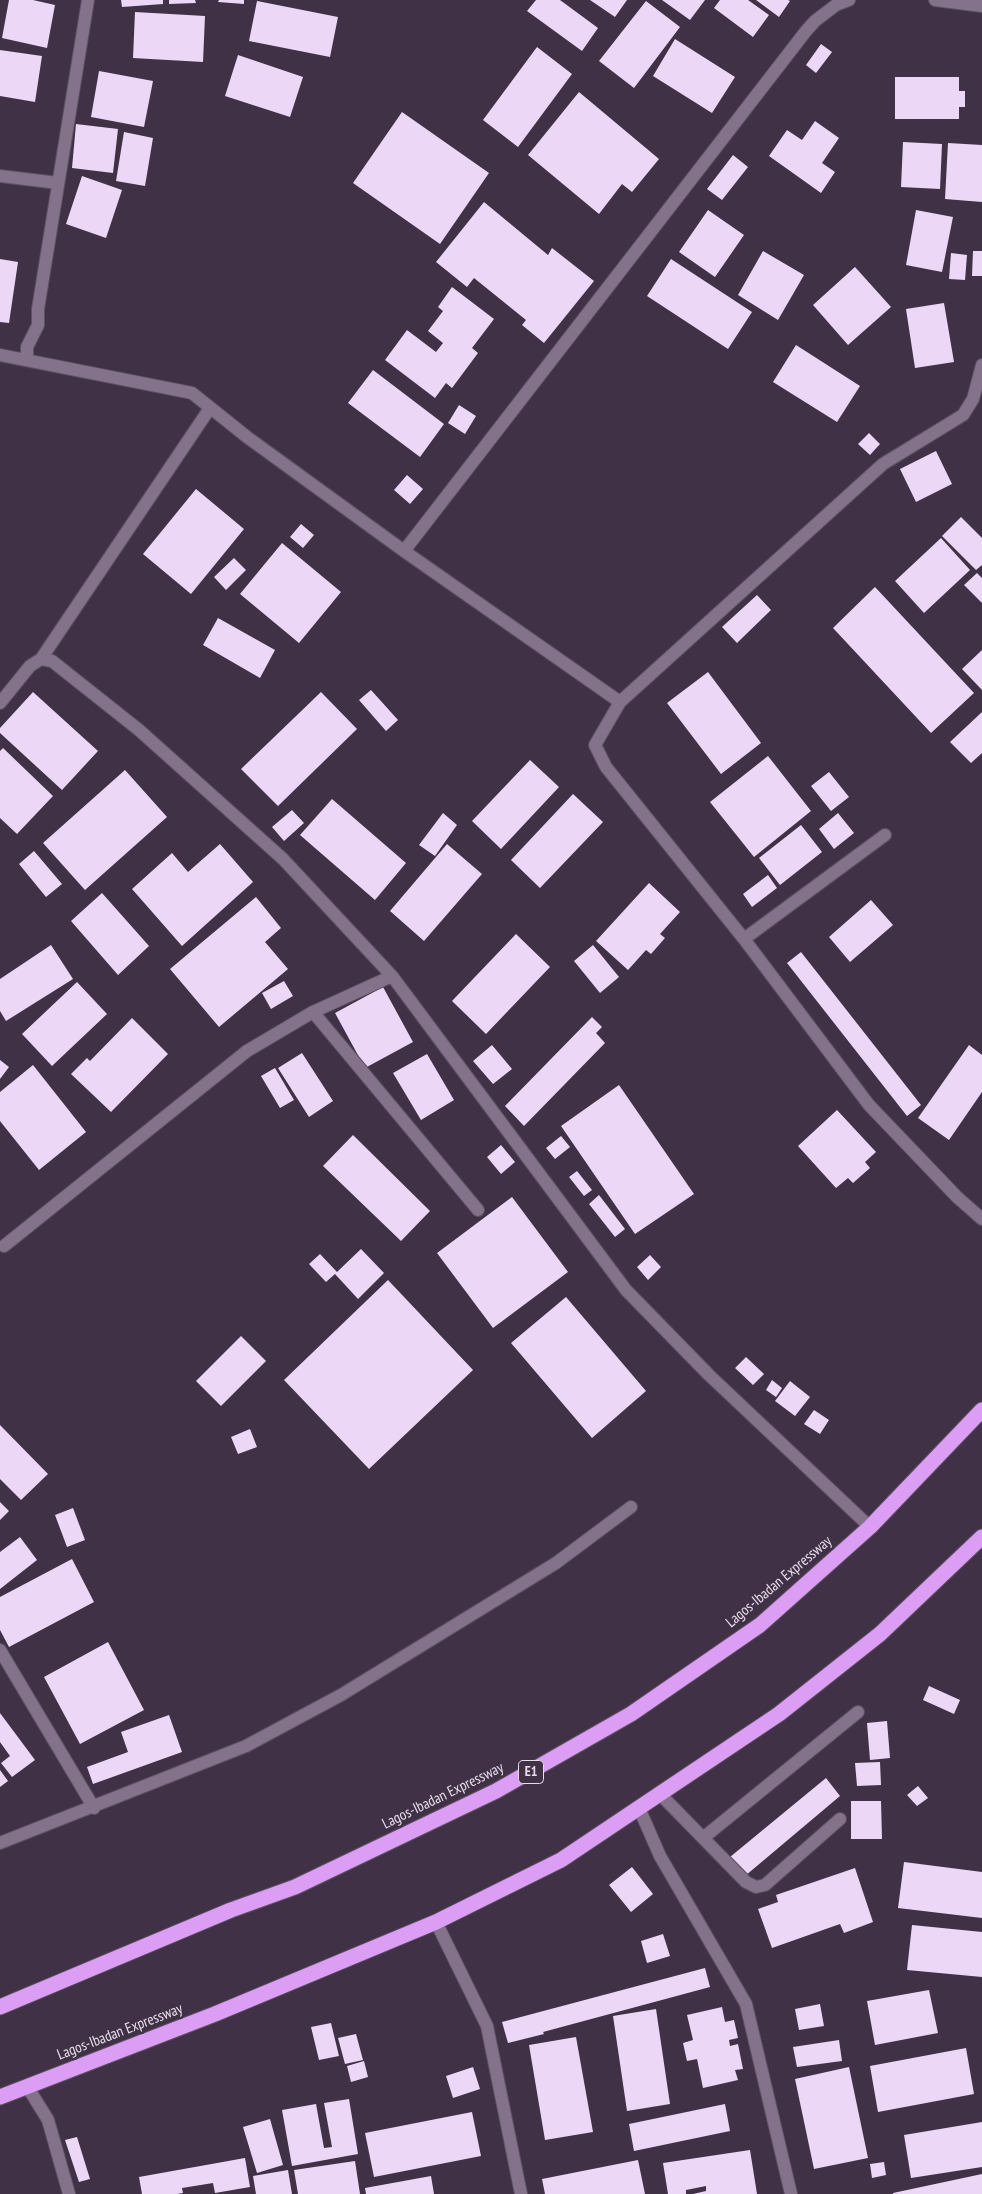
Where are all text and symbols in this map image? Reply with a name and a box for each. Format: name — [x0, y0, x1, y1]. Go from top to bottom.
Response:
street label: Lagos-Ibadan Expressway — [722, 1532, 836, 1632]
street label: Lagos-Ibadan Expressway — [379, 1759, 507, 1833]
road number: E1 — [518, 1760, 544, 1784]
street label: Lagos-Ibadan Expressway — [55, 2000, 185, 2064]

